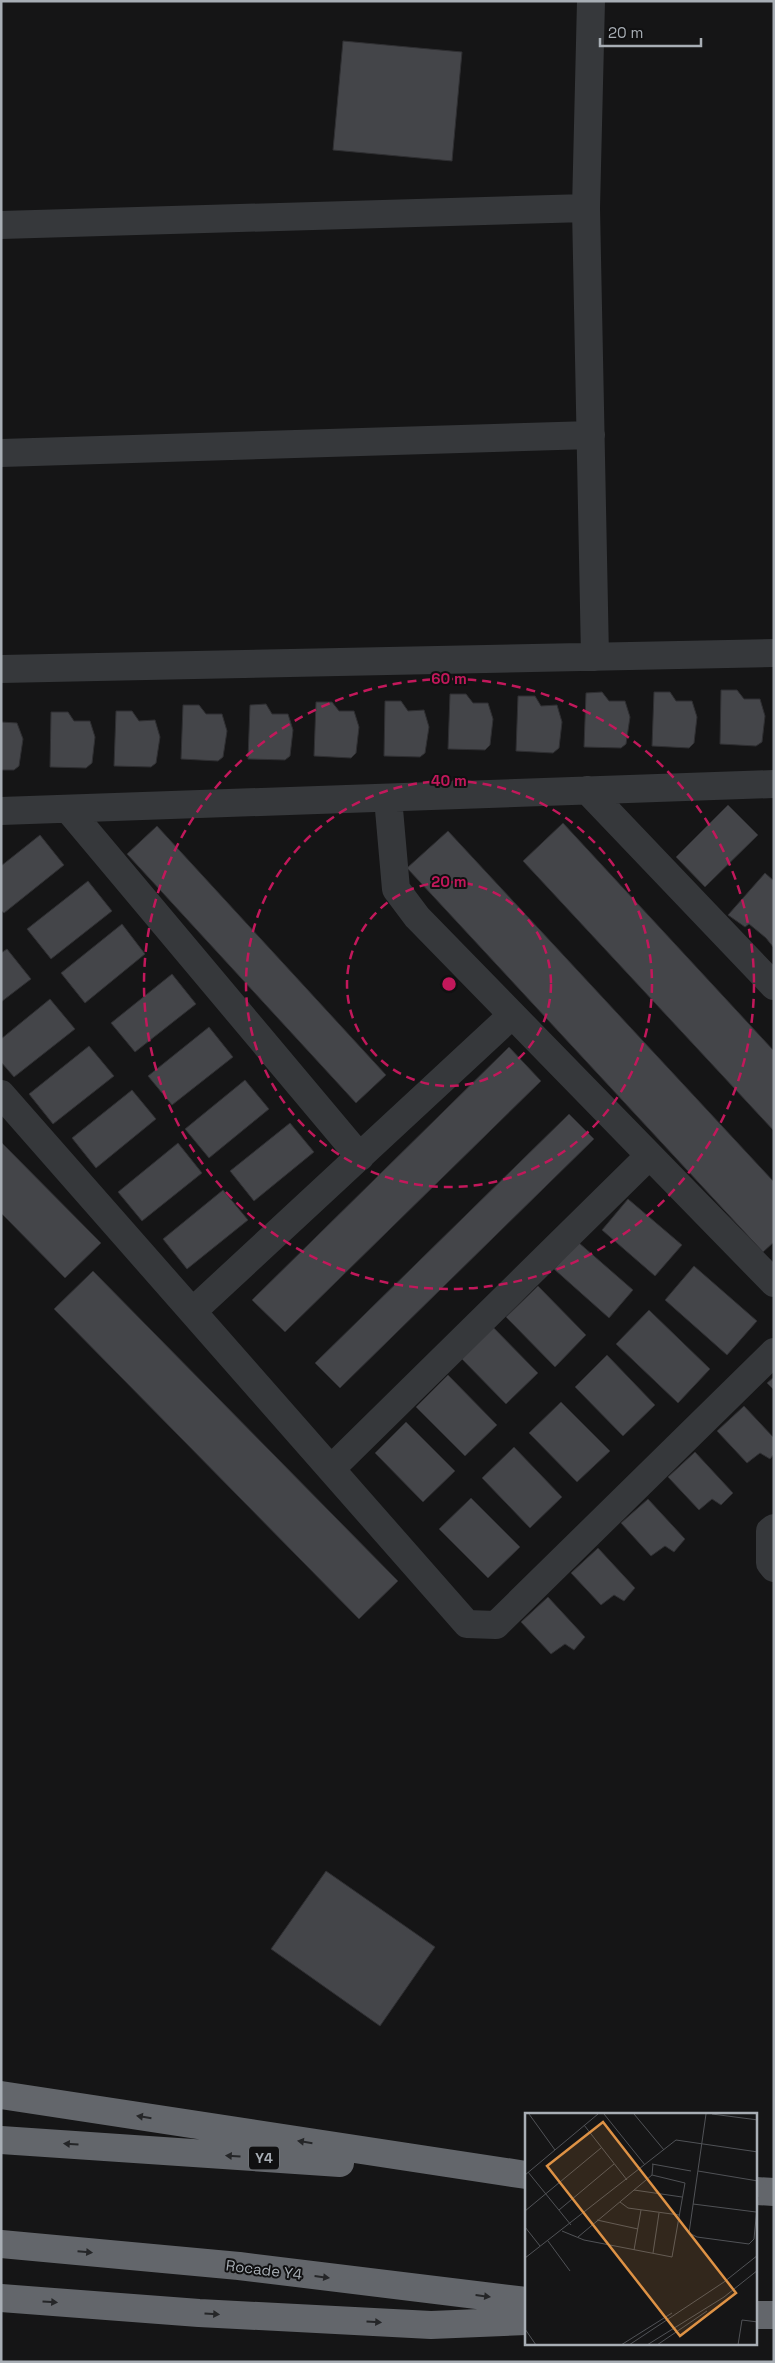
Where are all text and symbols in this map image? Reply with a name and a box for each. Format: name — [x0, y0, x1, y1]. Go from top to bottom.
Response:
scale bar — [600, 15, 701, 47]
text: 20 m — [608, 23, 643, 42]
text: 60 m — [431, 669, 467, 688]
text: 40 m — [431, 771, 467, 790]
text: 20 m — [431, 872, 467, 891]
centre of rings — [440, 975, 458, 993]
one-way arrow — [136, 2113, 152, 2121]
inset map — [525, 2113, 758, 2346]
one-way arrow — [297, 2137, 313, 2145]
one-way arrow — [63, 2140, 79, 2148]
road number: Y4 — [249, 2146, 279, 2170]
one-way arrow — [225, 2152, 241, 2160]
one-way arrow — [77, 2248, 93, 2256]
street label: Rocade Y4 — [225, 2255, 303, 2284]
one-way arrow — [314, 2273, 330, 2281]
one-way arrow — [475, 2292, 491, 2300]
one-way arrow — [42, 2298, 58, 2306]
one-way arrow — [204, 2310, 220, 2318]
one-way arrow — [366, 2319, 382, 2327]

